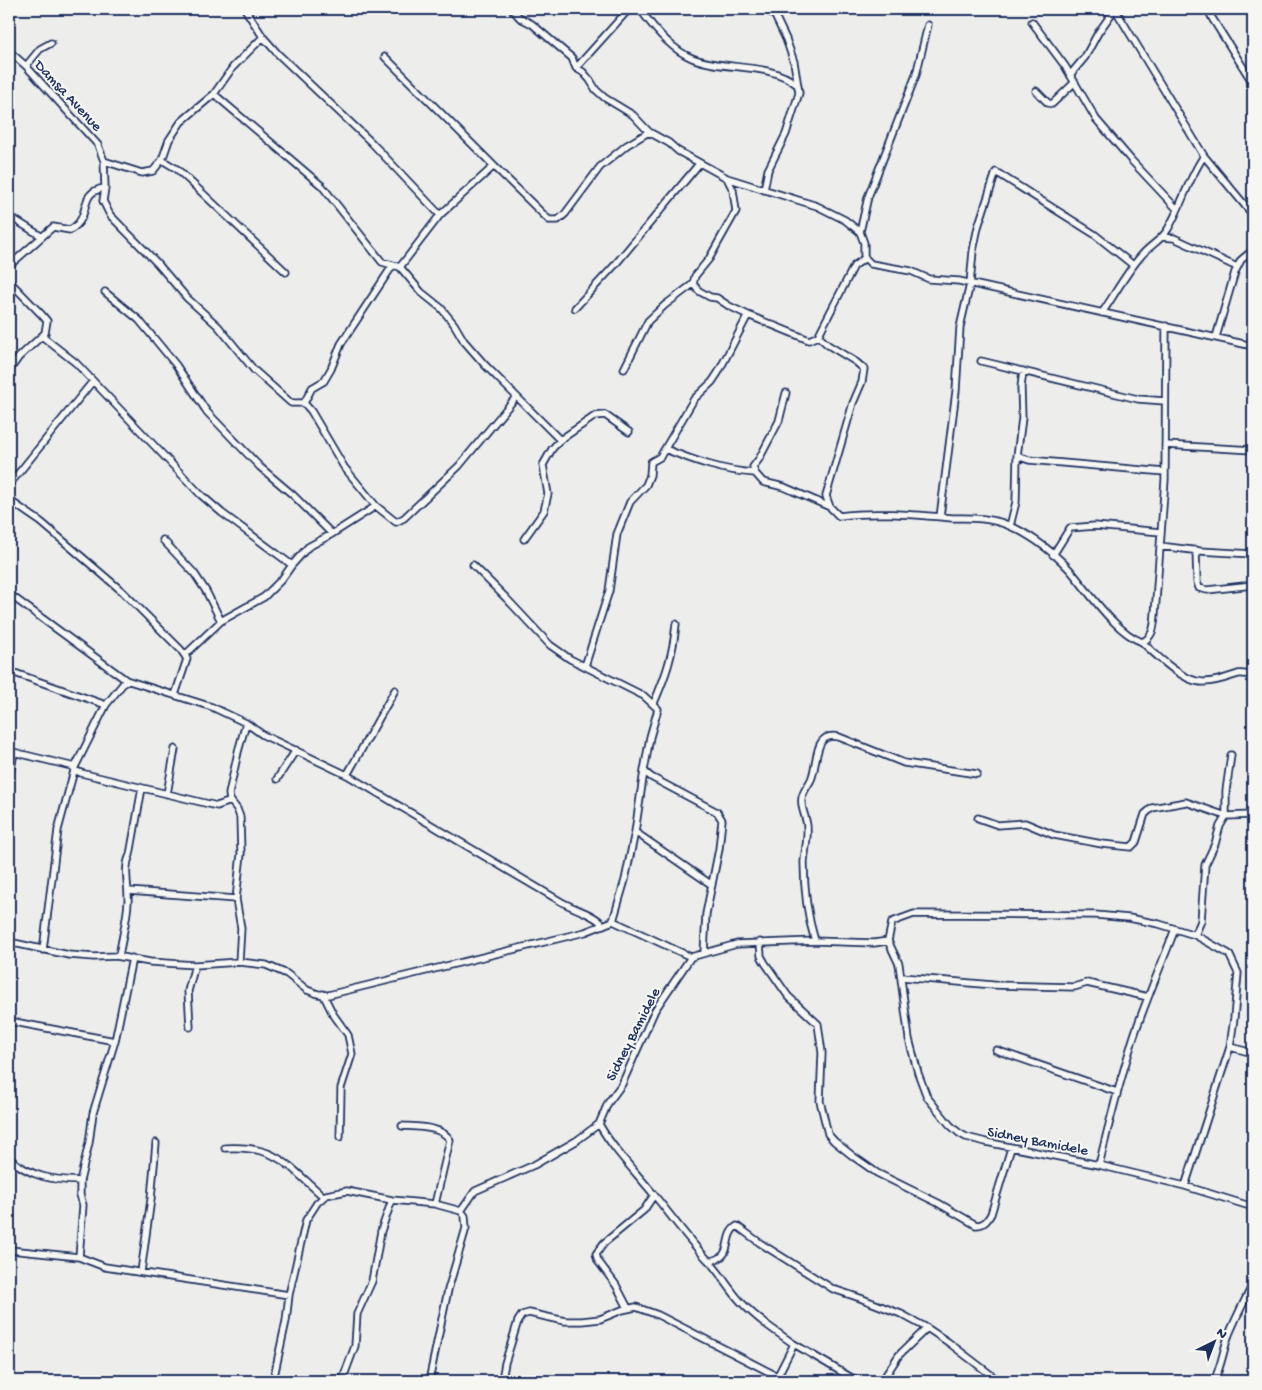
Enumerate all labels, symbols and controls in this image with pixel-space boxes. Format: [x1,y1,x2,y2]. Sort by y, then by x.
street label: Damsa Avenue [29,56,105,136]
street label: Sidney Bamidele [603,985,665,1085]
street label: Sidney Bamidele [986,1123,1090,1161]
north arrow [1190,1318,1240,1368]
text: N [1212,1325,1230,1344]

